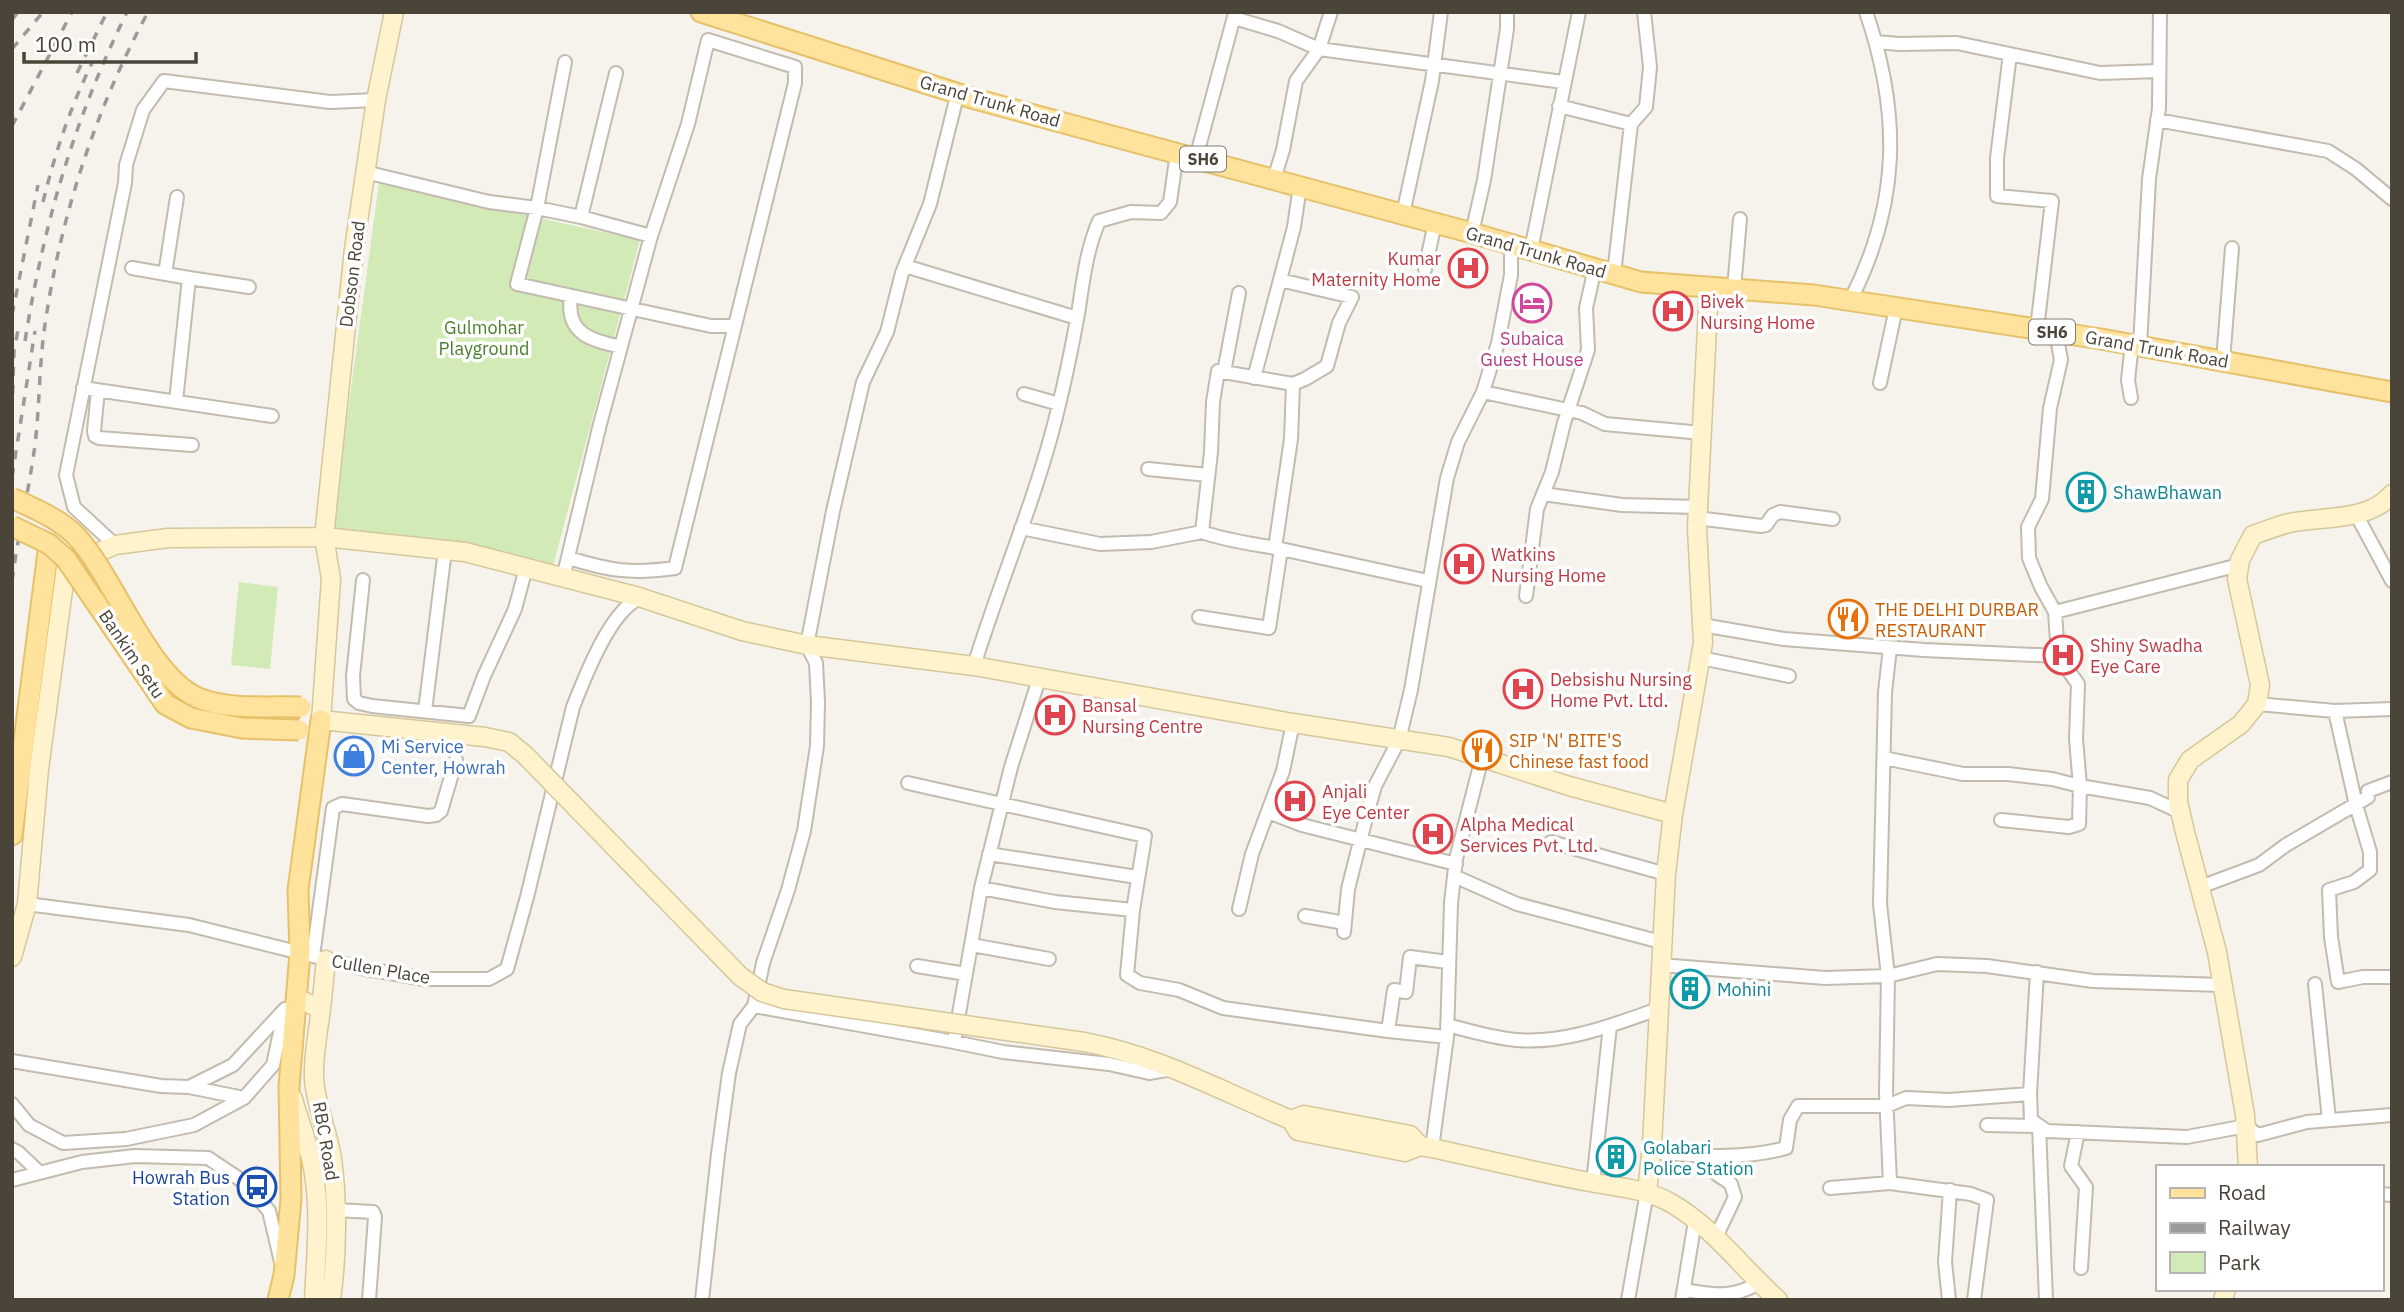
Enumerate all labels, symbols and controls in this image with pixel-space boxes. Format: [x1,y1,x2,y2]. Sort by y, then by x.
scale bar [24,21,196,65]
text: 100 m [35,30,96,58]
street label: Grand Trunk Road [917,70,1063,132]
road number: SH6 [1180,146,1226,172]
street label: Dobson Road [334,219,370,329]
street label: Grand Trunk Road [1463,221,1609,283]
place label: Kumar Maternity Home [1311,247,1441,291]
hospital icon: Kumar Maternity Home [1447,247,1489,289]
hotel icon: Subaica Guest House [1511,282,1553,324]
hospital icon: Bivek Nursing Home [1652,290,1694,332]
place label: Bivek Nursing Home [1700,290,1815,334]
park label: Gulmohar Playground [439,316,529,360]
road number: SH6 [2029,320,2075,344]
street label: Grand Trunk Road [2083,325,2231,373]
place label: Subaica Guest House [1480,327,1584,371]
building icon: ShawBhawan [2065,471,2107,513]
place label: ShawBhawan [2113,481,2222,504]
hospital icon: Watkins Nursing Home [1443,543,1485,585]
place label: Watkins Nursing Home [1491,543,1606,587]
restaurant icon: THE DELHI DURBAR RESTAURANT [1827,598,1869,640]
place label: THE DELHI DURBAR RESTAURANT [1875,598,2039,642]
street label: Bankim Setu [94,605,170,703]
hospital icon: Shiny Swadha Eye Care [2042,634,2084,676]
place label: Shiny Swadha Eye Care [2090,634,2203,678]
hospital icon: Debsishu Nursing Home Pvt. Ltd. [1502,668,1544,710]
place label: Debsishu Nursing Home Pvt. Ltd. [1550,668,1692,712]
hospital icon: Bansal Nursing Centre [1034,694,1076,736]
place label: Bansal Nursing Centre [1082,694,1203,738]
restaurant icon: SIP 'N' BITE'S Chinese fast food [1461,729,1503,771]
place label: SIP 'N' BITE'S Chinese fast food [1509,729,1649,773]
shop icon: Mi Service Center, Howrah [333,735,375,777]
place label: Mi Service Center, Howrah [381,735,506,779]
hospital icon: Anjali Eye Center [1274,780,1316,822]
place label: Anjali Eye Center [1322,780,1410,824]
hospital icon: Alpha Medical Services Pvt. Ltd. [1412,813,1454,855]
place label: Alpha Medical Services Pvt. Ltd. [1460,813,1598,857]
street label: Cullen Place [330,949,432,989]
building icon: Mohini [1669,968,1711,1010]
place label: Mohini [1717,978,1771,1001]
street label: RBC Road [308,1100,344,1182]
building icon: Golabari Police Station [1595,1136,1637,1178]
place label: Golabari Police Station [1643,1136,1754,1180]
legend [2156,1165,2383,1291]
place label: Howrah Bus Station [132,1166,230,1210]
bus stop icon: Howrah Bus Station [236,1166,278,1208]
text: Road [2218,1178,2266,1206]
text: Railway [2218,1213,2291,1241]
text: Park [2218,1248,2261,1276]

